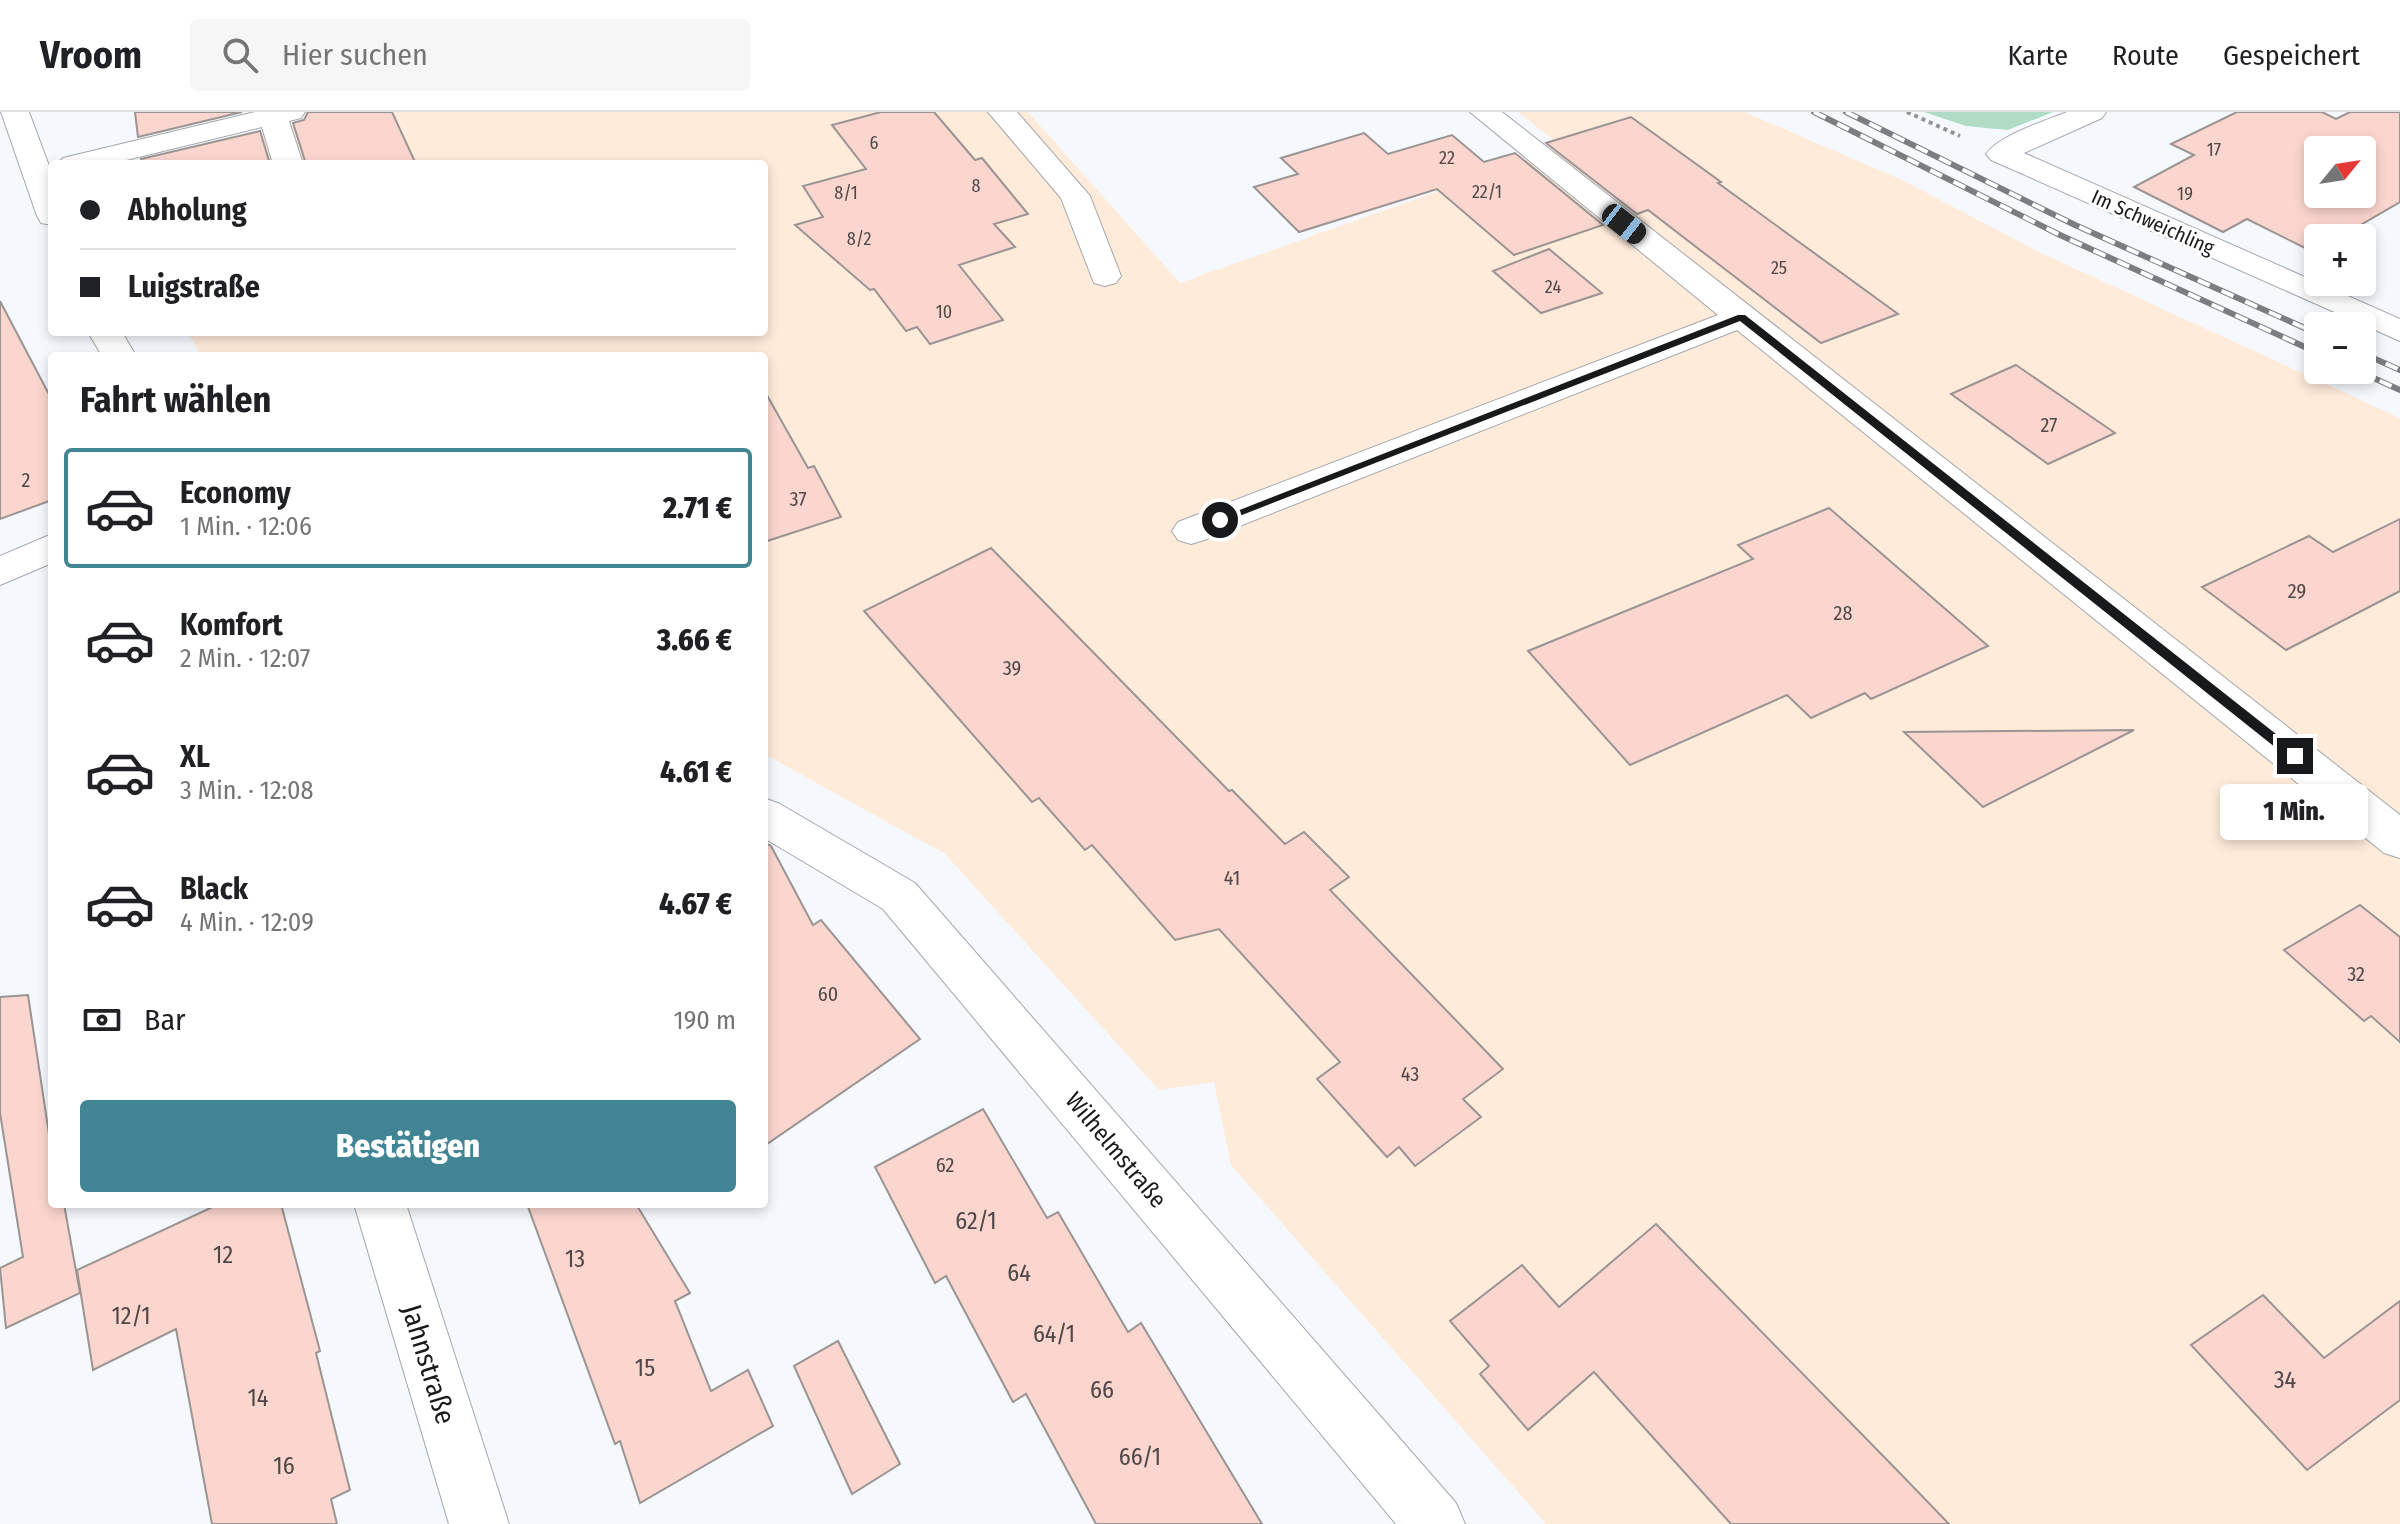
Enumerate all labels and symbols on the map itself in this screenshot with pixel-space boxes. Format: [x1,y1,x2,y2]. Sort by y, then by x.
house number: 6 [870,132,879,154]
north arrow [2304,136,2376,208]
house number: 17 [2207,139,2221,161]
house number: 22 [1439,147,1455,169]
house number: 8 [972,175,981,197]
house number: 22/1 [1472,181,1502,203]
house number: 8/1 [834,182,858,204]
house number: 19 [2177,183,2193,205]
street label: Im Schweichling [2088,184,2219,260]
car [1598,200,1650,248]
house number: 8/2 [847,228,871,250]
house number: 25 [1771,257,1787,279]
house number: 24 [1545,276,1561,298]
house number: 10 [936,301,952,323]
house number: 27 [2041,413,2057,437]
house number: 2 [22,468,31,492]
house number: 37 [789,487,807,511]
route start [1202,502,1238,538]
house number: 29 [2288,579,2306,603]
house number: 28 [1834,601,1852,625]
house number: 39 [1003,656,1021,680]
route end [2277,738,2313,774]
callout: 1 Min. [2221,784,2369,840]
house number: 41 [1224,866,1240,890]
house number: 32 [2347,962,2365,986]
house number: 60 [818,982,838,1006]
house number: 43 [1401,1062,1419,1086]
street label: Wilhelmstraße [1060,1087,1172,1213]
house number: 62 [936,1153,954,1177]
house number: 62/1 [955,1207,997,1235]
house number: 12 [213,1241,233,1269]
house number: 13 [565,1245,585,1273]
house number: 64 [1007,1259,1031,1287]
street label: Jahnstraße [395,1300,462,1428]
house number: 12/1 [111,1302,151,1330]
house number: 64/1 [1033,1320,1075,1348]
house number: 15 [635,1354,655,1382]
house number: 34 [2274,1366,2296,1394]
house number: 66 [1090,1376,1114,1404]
house number: 14 [248,1384,268,1412]
house number: 66/1 [1119,1443,1161,1471]
house number: 16 [273,1452,295,1480]

